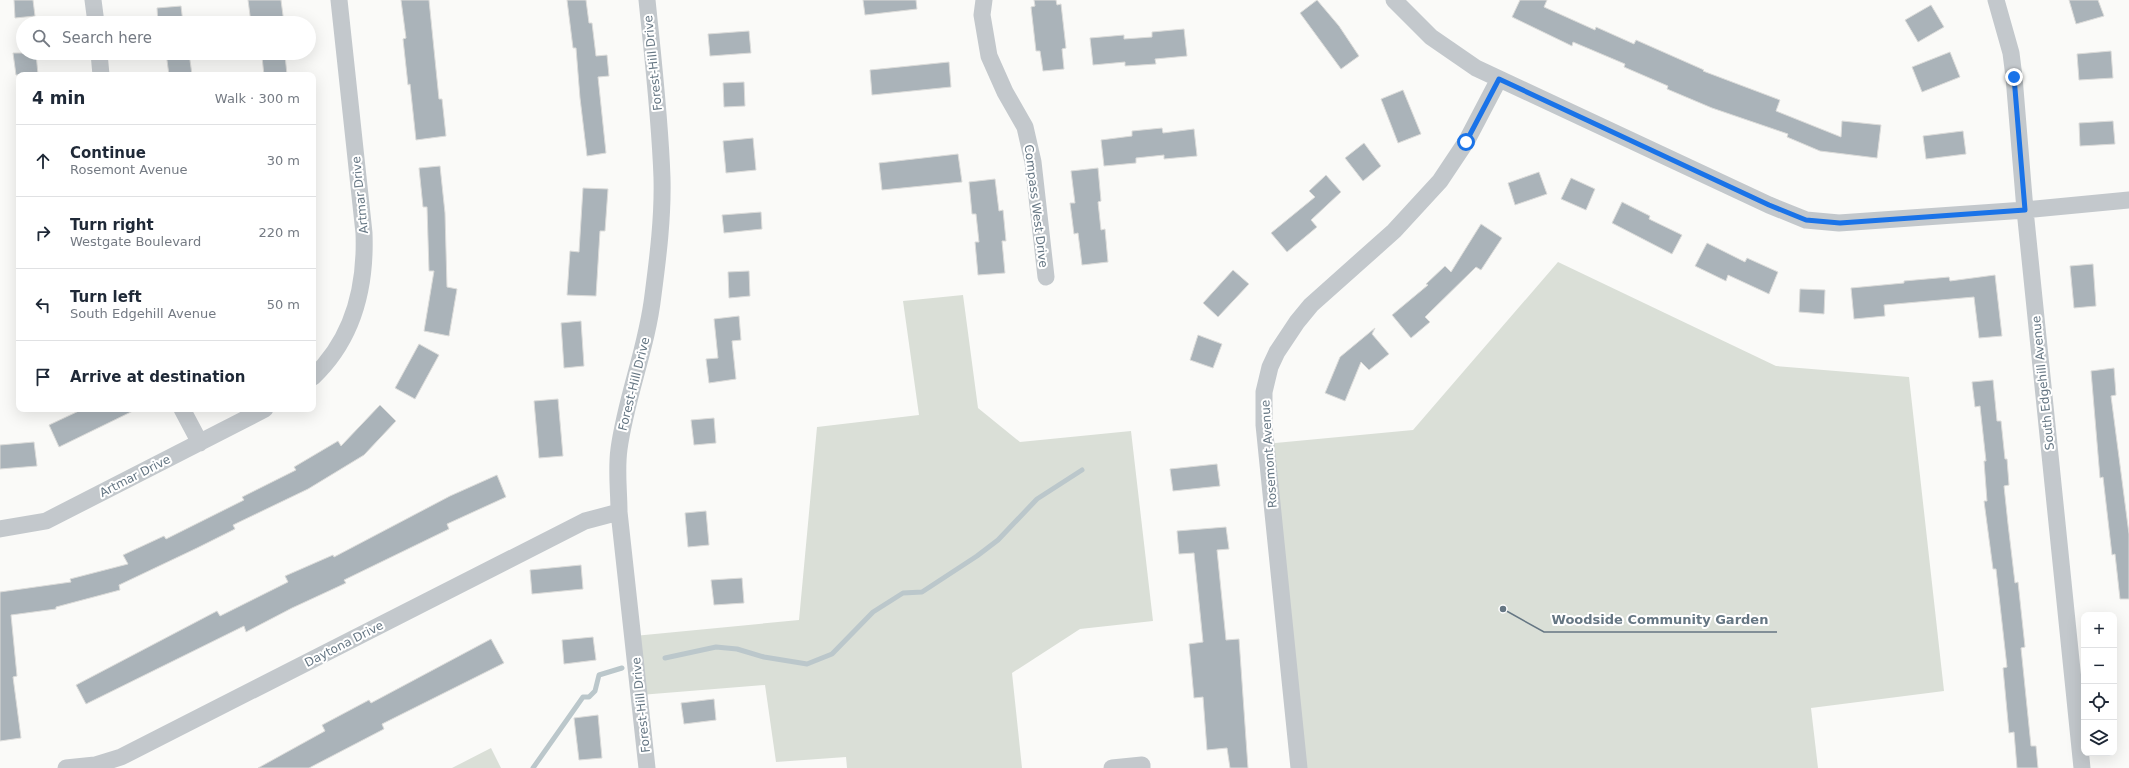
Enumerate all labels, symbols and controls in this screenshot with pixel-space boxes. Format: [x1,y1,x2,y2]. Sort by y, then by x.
street label: Forest-Hill Drive [641,15,665,111]
search box [16,16,316,60]
icon: search [30,27,52,49]
text: Search here [62,29,152,47]
route end [2005,68,2023,86]
text: 4 min [32,88,85,108]
text: Walk · 300 m [215,91,300,106]
route start [1457,133,1475,151]
text: Continue [70,144,146,162]
street label: Compass West Drive [1021,144,1051,268]
icon: ahead [32,150,54,172]
text: 30 m [267,153,300,168]
street label: Artmar Drive [349,156,371,234]
text: Rosemont Avenue [70,162,188,177]
text: Turn right [70,216,154,234]
icon: right [32,222,54,244]
text: 220 m [258,225,300,240]
text: Westgate Boulevard [70,234,201,249]
text: Turn left [70,288,142,306]
icon: left [32,294,54,316]
text: 50 m [267,297,300,312]
text: South Edgehill Avenue [70,306,216,321]
street label: South Edgehill Avenue [2029,315,2057,451]
street label: Forest-Hill Drive [616,336,652,432]
icon: arrive [32,366,54,388]
text: Arrive at destination [70,368,245,386]
street label: Rosemont Avenue [1258,399,1280,509]
street label: Artmar Drive [97,452,173,500]
callout: Woodside Community Garden [1544,607,1777,632]
text: Woodside Community Garden [1552,612,1768,627]
map controls [2081,612,2117,756]
button: + [2081,612,2117,648]
street label: Daytona Drive [302,618,386,670]
button: − [2081,648,2117,684]
street label: Forest-Hill Drive [629,657,653,753]
button: locate [2081,684,2117,720]
button: layers [2081,720,2117,756]

